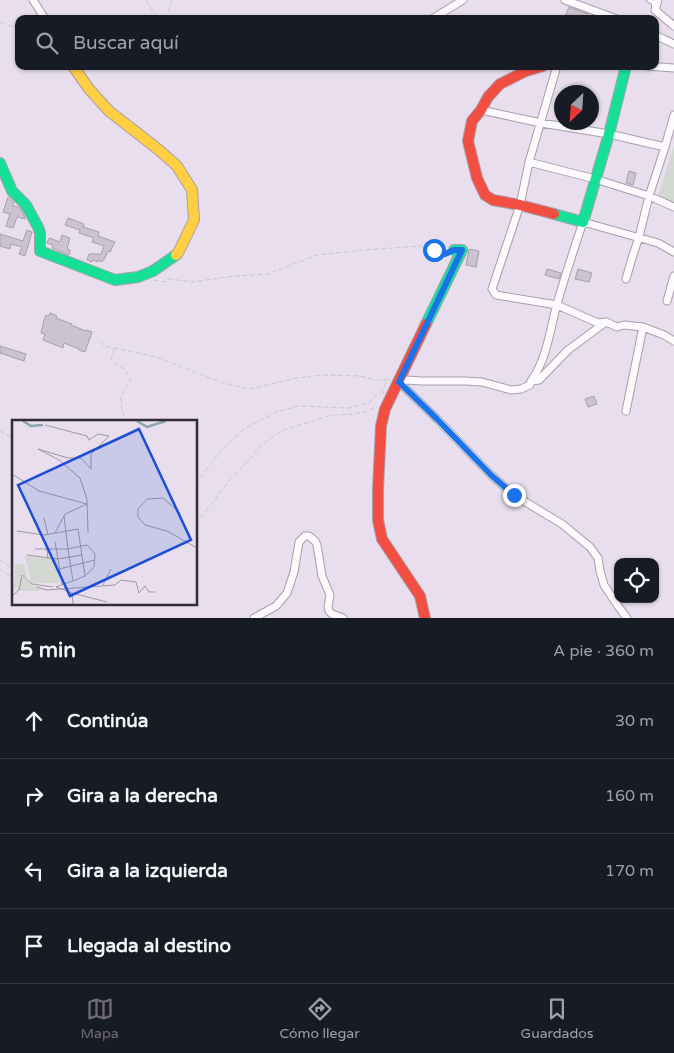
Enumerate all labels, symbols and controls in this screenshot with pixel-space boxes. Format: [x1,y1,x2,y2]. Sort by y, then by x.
search box [15,15,659,70]
icon: search [33,29,61,57]
text: Buscar aquí [73,32,179,54]
north arrow [554,85,599,130]
route start [423,239,446,262]
inset map [12,420,198,606]
route end [503,484,526,507]
map controls [614,558,659,603]
button: locate [614,558,659,603]
text: 5 min [20,638,76,663]
text: A pie · 360 m [553,641,654,661]
icon: ahead [20,707,48,735]
text: Continúa [67,710,149,732]
text: 30 m [615,711,654,731]
icon: right [20,782,48,810]
text: Gira a la derecha [67,785,218,807]
text: 160 m [605,786,654,806]
icon: left [20,857,48,885]
text: Gira a la izquierda [67,860,228,882]
text: 170 m [605,861,654,881]
icon: arrive [20,932,48,960]
text: Llegada al destino [67,935,231,957]
tab: Mapa [80,995,119,1042]
tab: Cómo llegar [280,995,360,1042]
tab: Guardados [521,995,593,1042]

